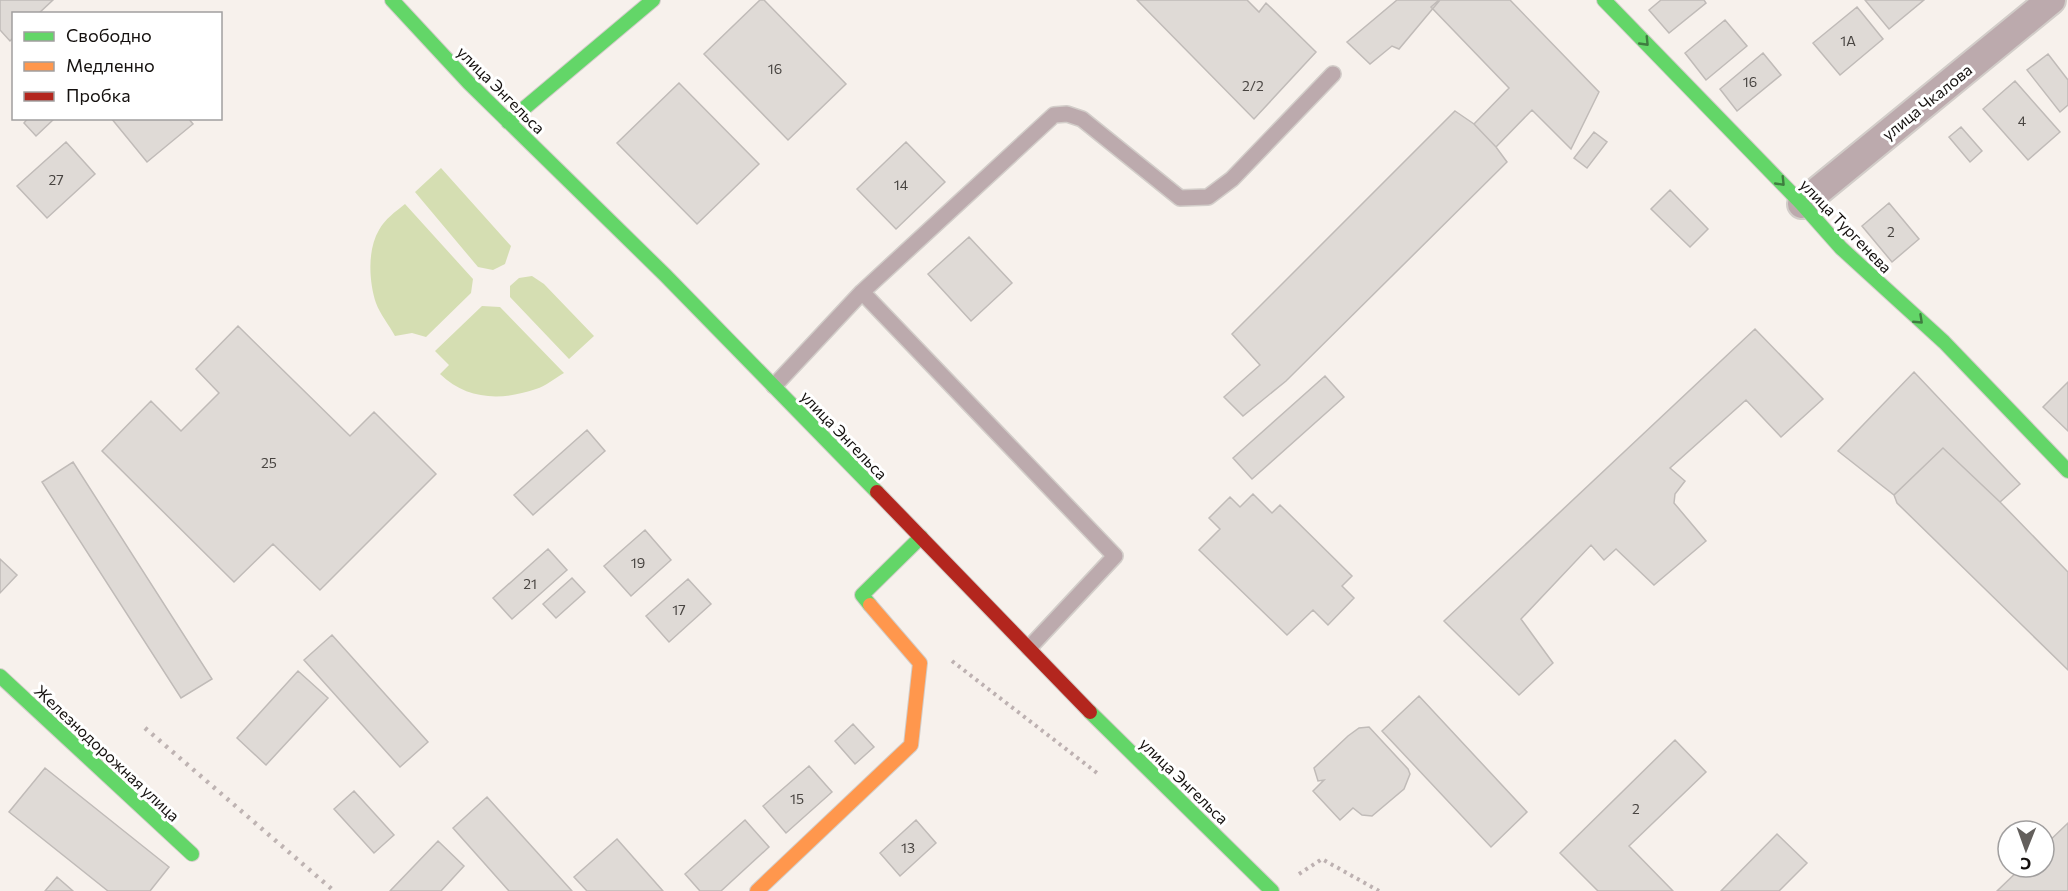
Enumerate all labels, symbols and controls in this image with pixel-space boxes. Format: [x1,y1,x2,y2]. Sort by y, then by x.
legend [12,12,222,120]
text: Свободно [66,24,152,46]
house number: 1А [1840,32,1856,49]
one-way arrow [1638,35,1649,46]
street label: улица Энгельса [454,42,549,137]
text: Медленно [66,54,155,76]
house number: 16 [768,60,782,77]
street label: улица Чкалова [1878,60,1975,144]
house number: 16 [1743,73,1757,90]
house number: 2/2 [1242,77,1264,94]
text: Пробка [66,84,131,106]
house number: 4 [2018,112,2027,129]
house number: 27 [48,171,64,188]
one-way arrow [1773,175,1784,186]
street label: улица Тургенева [1797,175,1896,277]
house number: 14 [894,176,909,193]
house number: 2 [1887,223,1895,240]
one-way arrow [1911,312,1922,323]
street label: улица Энгельса [797,386,891,483]
house number: 25 [261,454,277,471]
house number: 19 [631,554,645,571]
house number: 21 [523,575,537,592]
house number: 17 [672,601,686,618]
street label: Железнодорожная улица [31,680,184,825]
street label: улица Энгельса [1136,734,1233,828]
house number: 15 [790,790,804,807]
house number: 2 [1632,800,1640,817]
north arrow [1996,819,2056,879]
house number: 13 [901,839,915,856]
text: С [2020,855,2031,874]

